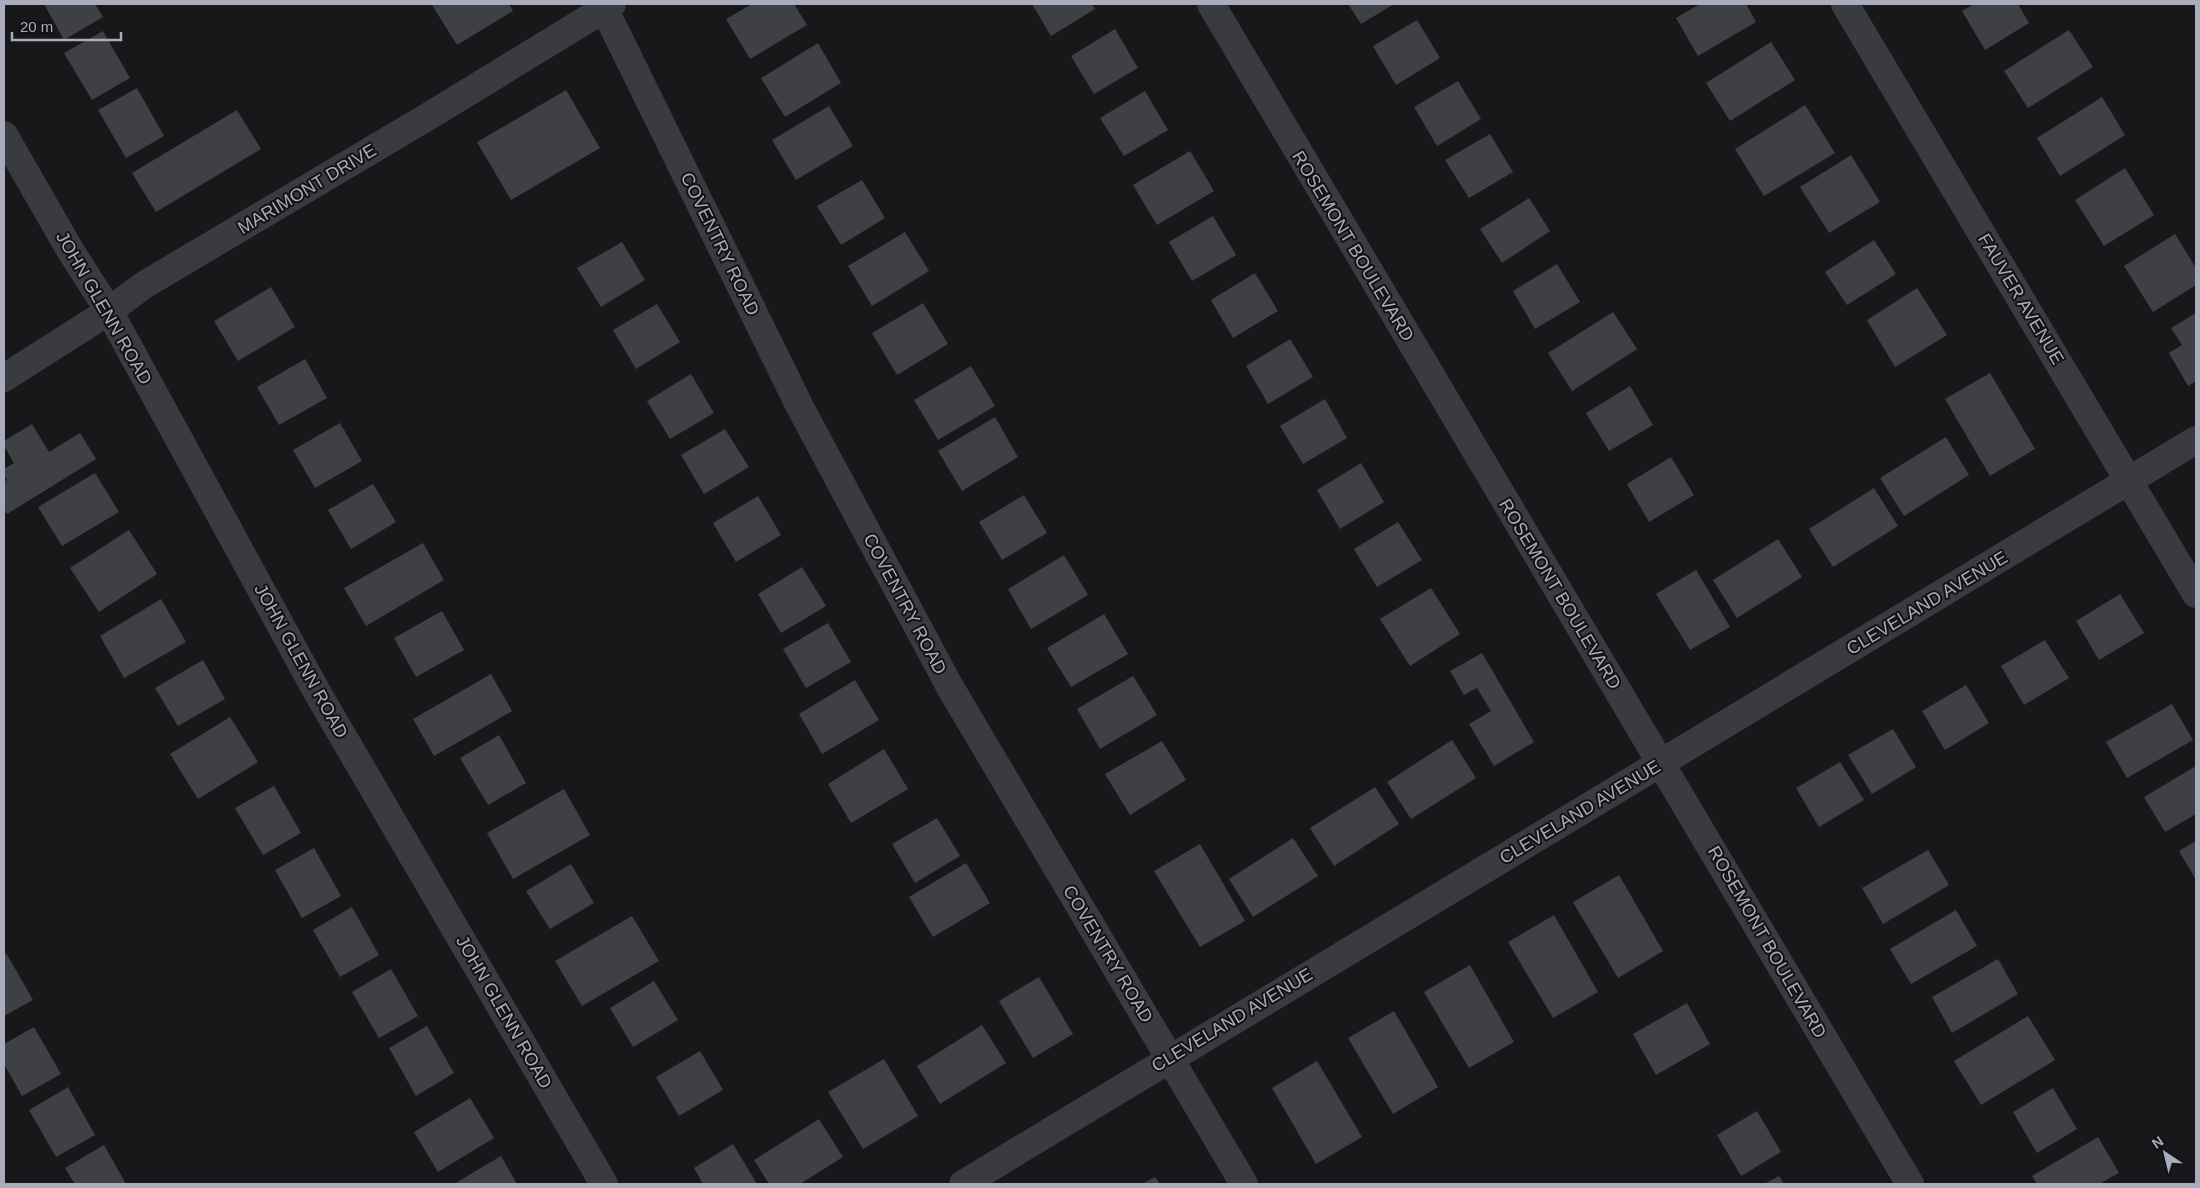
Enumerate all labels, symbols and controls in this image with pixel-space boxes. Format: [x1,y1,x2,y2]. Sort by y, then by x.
scale bar [12,10,121,42]
text: 20 m [20,18,53,35]
street label: MARIMONT DRIVE [234,140,380,238]
street label: ROSEMONT BOULEVARD [1288,147,1418,345]
street label: COVENTRY ROAD [677,169,763,319]
street label: JOHN GLENN ROAD [52,228,156,388]
street label: FAUVER AVENUE [1974,230,2068,368]
street label: ROSEMONT BOULEVARD [1495,495,1625,693]
street label: COVENTRY ROAD [859,530,951,678]
street label: CLEVELAND AVENUE [1843,547,2011,659]
street label: JOHN GLENN ROAD [250,580,352,742]
street label: CLEVELAND AVENUE [1496,756,1664,868]
street label: ROSEMONT BOULEVARD [1704,842,1830,1042]
street label: COVENTRY ROAD [1059,882,1157,1026]
street label: JOHN GLENN ROAD [452,932,556,1092]
street label: CLEVELAND AVENUE [1148,964,1316,1076]
north arrow [2140,1128,2190,1178]
text: N [2149,1133,2166,1152]

